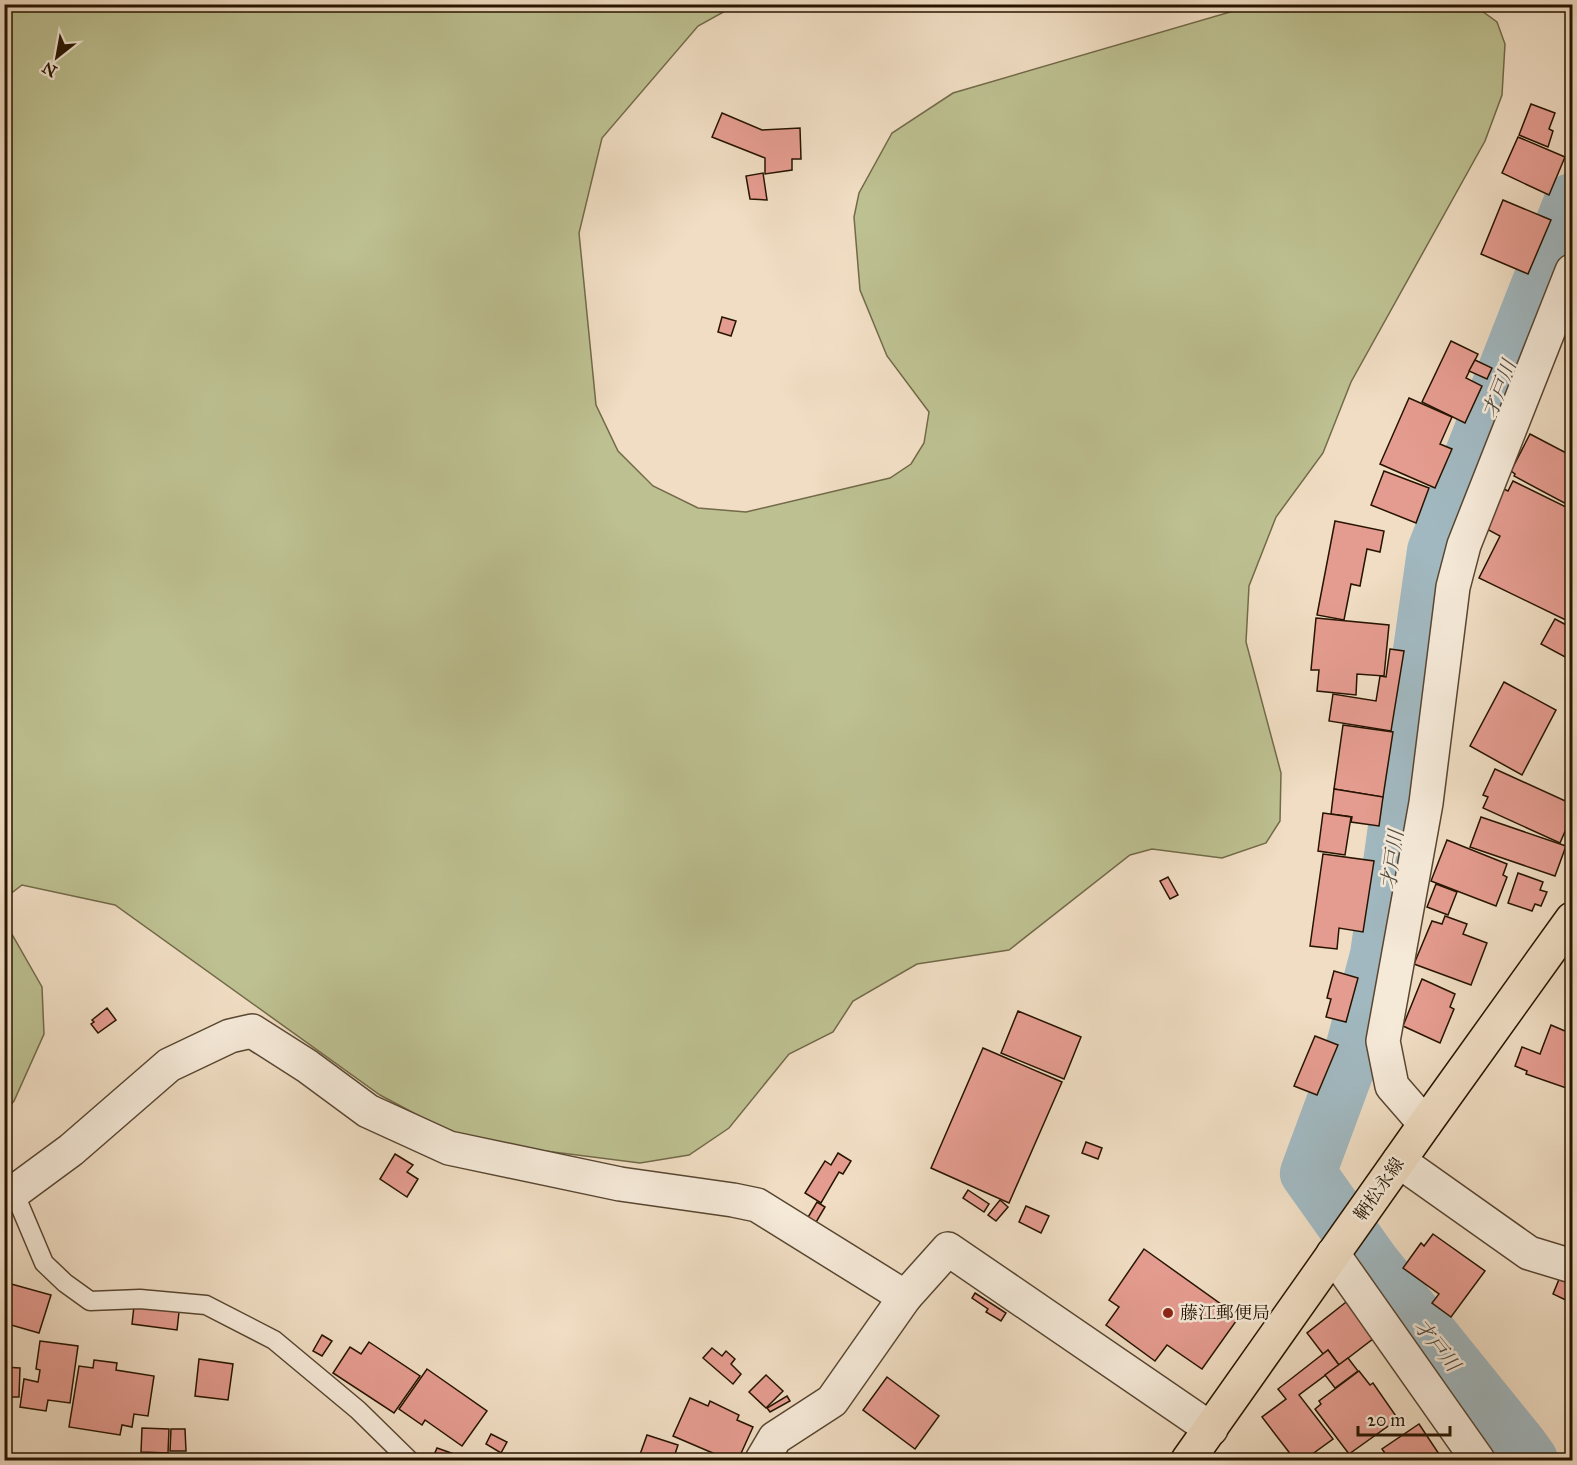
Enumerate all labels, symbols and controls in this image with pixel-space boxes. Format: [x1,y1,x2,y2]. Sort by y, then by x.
north arrow [27,27,87,87]
text: N [38,58,60,81]
water label: 才戸川 [1477,355,1522,421]
water label: 才戸川 [1376,827,1408,891]
street label: 鞆松永線 [1349,1153,1409,1225]
place label: 藤江郵便局 [1180,1302,1270,1324]
marker: 藤江郵便局 [1161,1306,1175,1320]
water label: 才戸川 [1409,1314,1466,1377]
scale bar [1358,1399,1450,1437]
text: 20 m [1367,1409,1405,1431]

